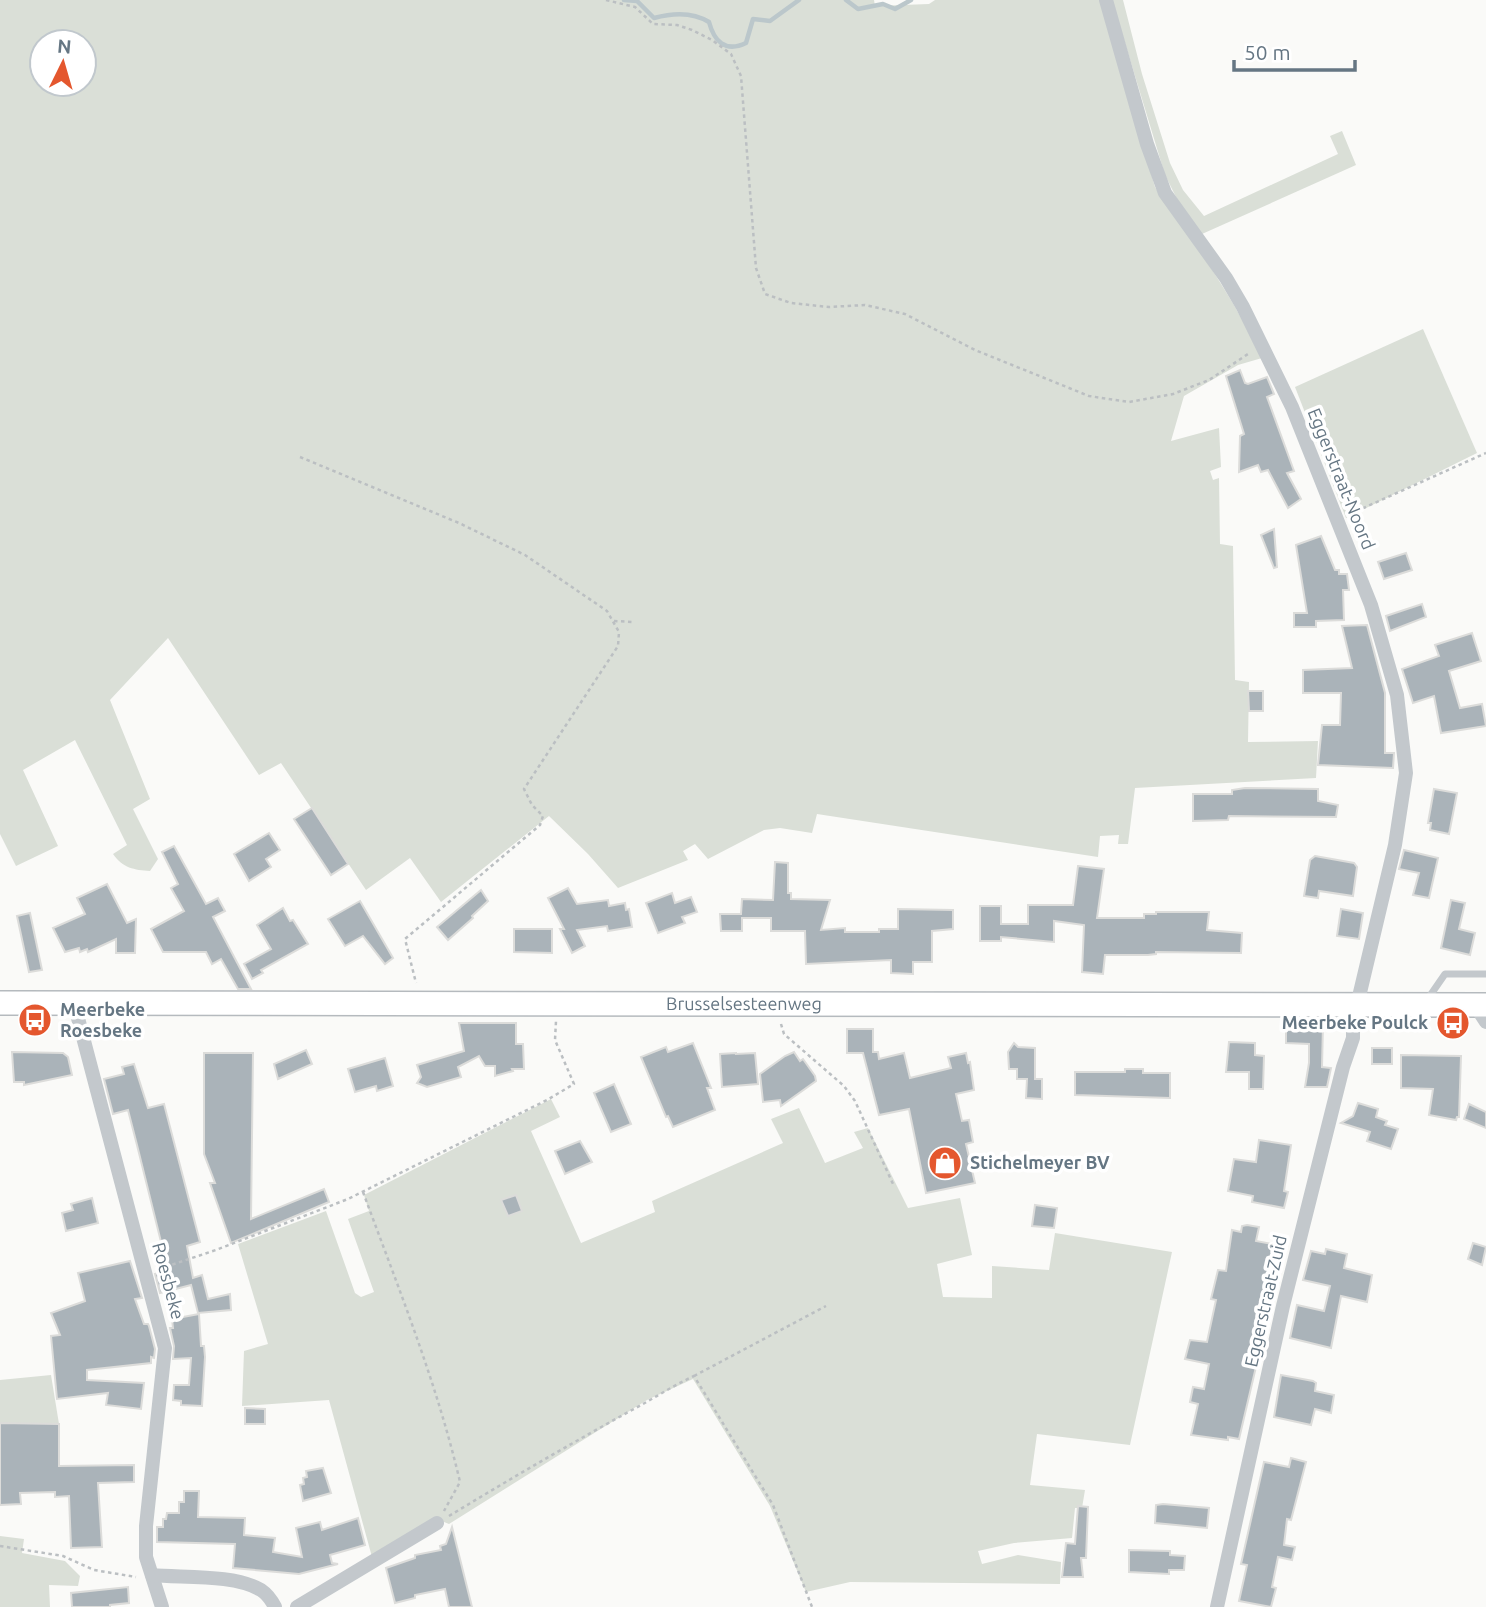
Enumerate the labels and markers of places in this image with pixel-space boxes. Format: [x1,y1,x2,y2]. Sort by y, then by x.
place label: Meerbeke Roesbeke [60,999,145,1040]
bus stop icon: Meerbeke Roesbeke [16,1001,54,1039]
bus stop icon: Meerbeke Poulck [1434,1004,1472,1042]
place label: Meerbeke Poulck [1282,1012,1428,1032]
shop icon: Stichelmeyer BV [926,1144,964,1182]
place label: Stichelmeyer BV [970,1152,1110,1172]

